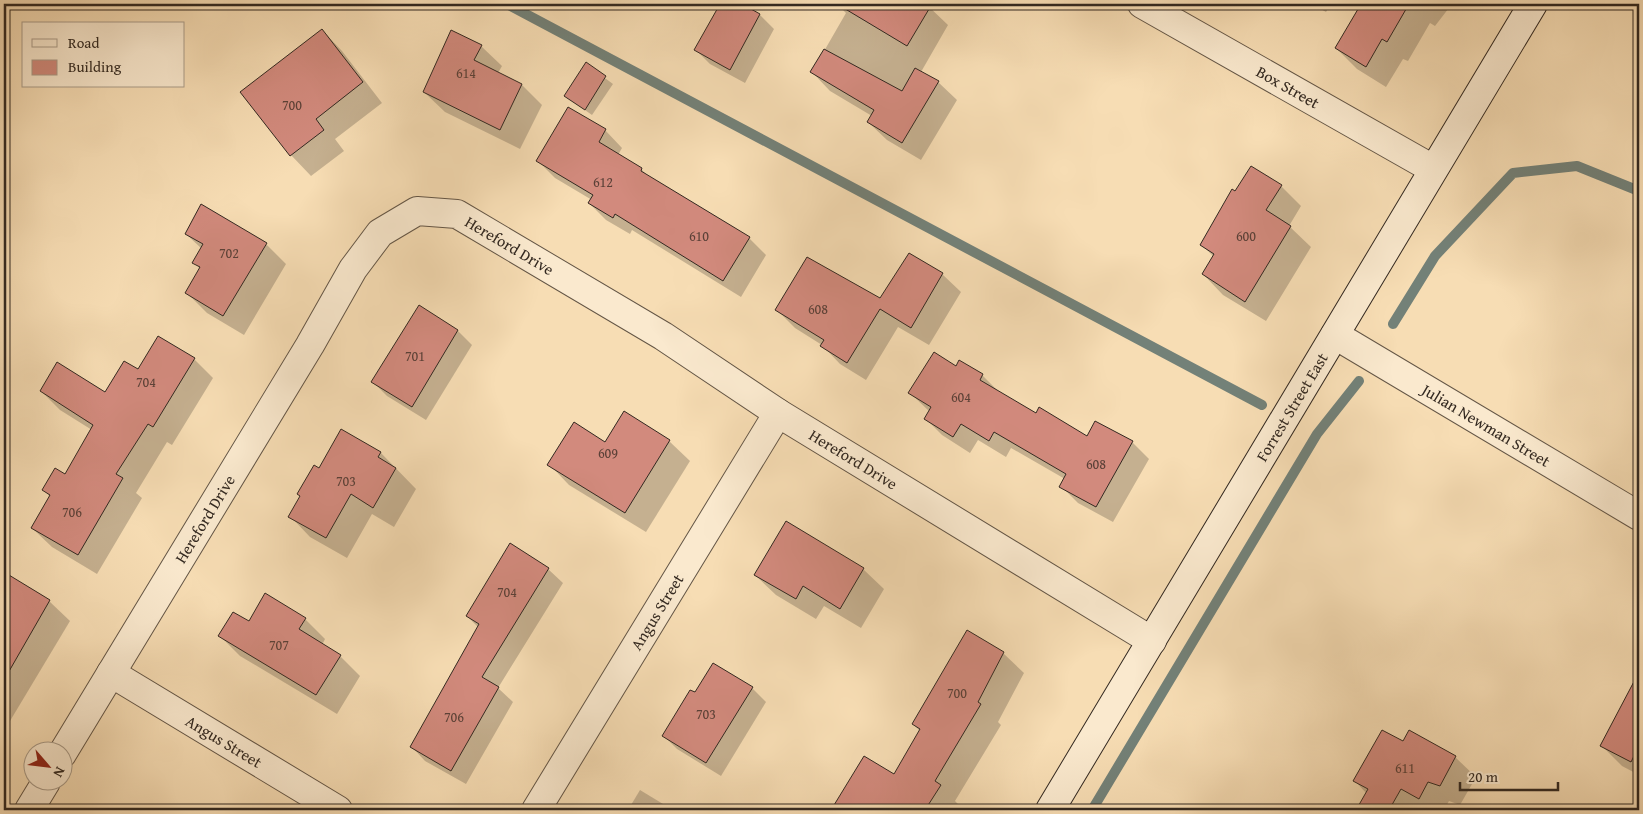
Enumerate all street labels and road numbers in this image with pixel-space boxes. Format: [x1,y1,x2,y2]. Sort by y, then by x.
street label: Box Street [1252,59,1324,115]
street label: Hereford Drive [461,209,559,281]
street label: Forrest Street East [1250,348,1334,466]
street label: Julian Newman Street [1416,376,1555,473]
street label: Hereford Drive [805,423,902,495]
street label: Hereford Drive [168,470,241,568]
street label: Angus Street [624,569,689,655]
street label: Angus Street [181,709,267,774]

